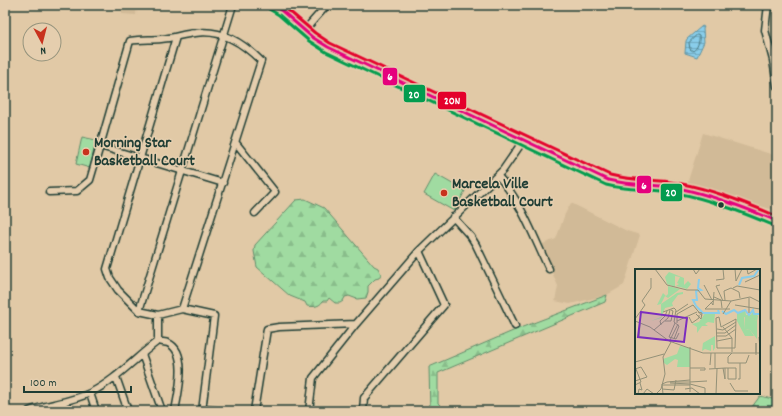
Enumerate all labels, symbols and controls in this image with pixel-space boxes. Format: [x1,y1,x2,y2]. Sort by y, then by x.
north arrow [22,22,62,62]
text: N [39,42,47,58]
line badge: 6 [382,67,398,86]
text: 6 [387,70,393,86]
line badge: 20 [403,84,426,103]
text: 20 [409,88,419,104]
line badge: 20N [437,91,467,110]
text: 20N [444,94,461,110]
place label: Morning Star Basketball Court [94,132,195,173]
marker: Morning Star Basketball Court [81,147,91,157]
place label: Marcela Ville Basketball Court [452,173,553,214]
line badge: 6 [636,175,652,194]
text: 6 [641,179,647,195]
line badge: 20 [660,183,683,202]
text: 20 [666,186,676,202]
marker: Marcela Ville Basketball Court [439,188,449,198]
unlabelled marker [716,200,726,210]
inset map [635,269,760,394]
scale bar [24,368,131,394]
text: 100 m [30,375,57,392]

